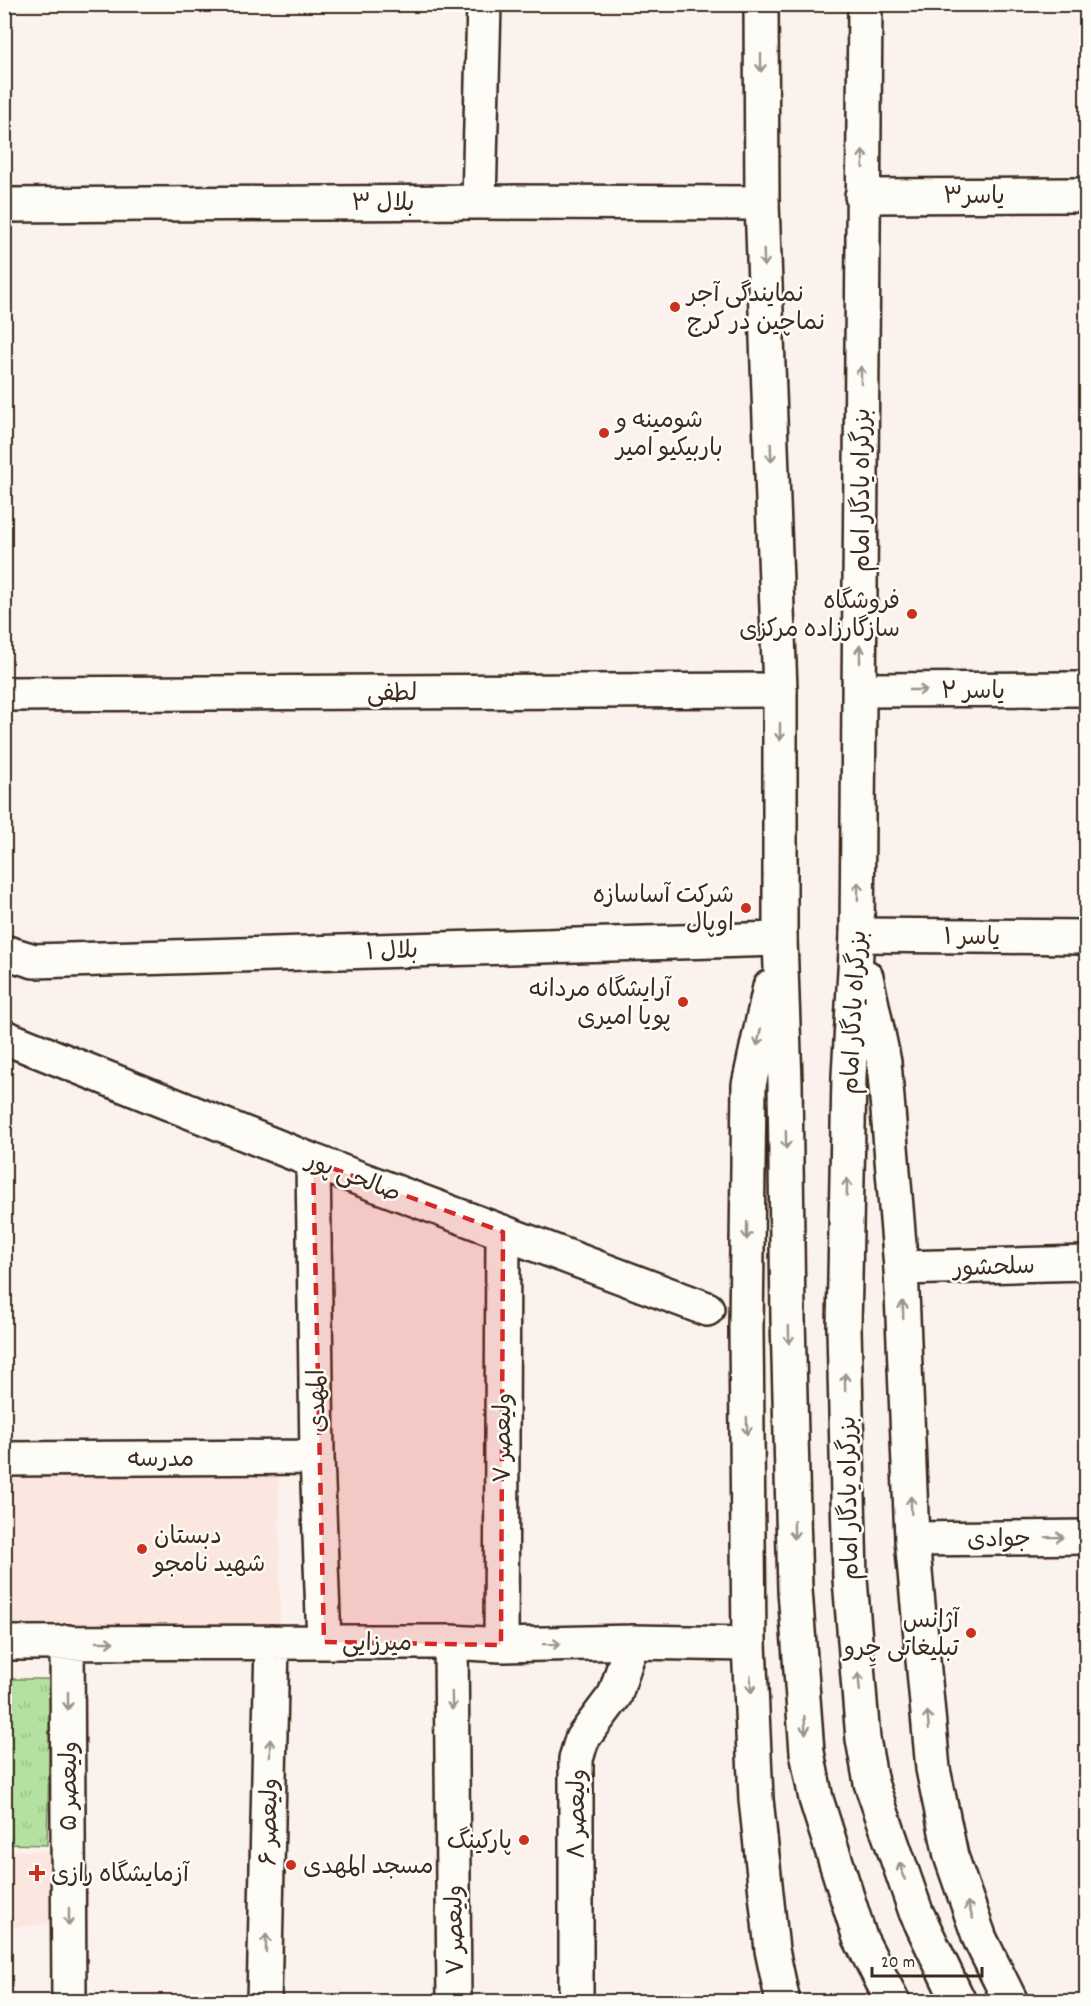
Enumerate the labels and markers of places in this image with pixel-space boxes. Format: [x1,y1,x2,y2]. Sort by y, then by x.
place label: نمایندگی آجر نماچین در کرج [685,279,825,341]
marker: نمایندگی آجر نماچین در کرج [668,300,682,314]
place label: شومینه و باربیکیو امیر [614,405,723,467]
marker: شومینه و باربیکیو امیر [597,426,611,440]
place label: فروشگاه سازگارزاده مرکزی [739,586,900,648]
marker: فروشگاه سازگارزاده مرکزی [905,607,919,621]
place label: شرکت آساسازه اوپال [593,880,734,942]
marker: شرکت آساسازه اوپال [739,901,753,915]
place label: آرایشگاه مردانه پویا امیری [528,974,672,1036]
marker: آرایشگاه مردانه پویا امیری [676,995,690,1009]
place label: دبستان شهید نامجو [152,1521,265,1583]
marker: دبستان شهید نامجو [135,1542,149,1556]
place label: آژانس تبلیغاتی چِرو [842,1605,960,1667]
marker: آژانس تبلیغاتی چِرو [964,1626,978,1640]
place label: پارکینگ [447,1826,512,1860]
marker: پارکینگ [517,1833,531,1847]
place label: مسجد المهدی [303,1851,434,1885]
marker: مسجد المهدی [284,1858,298,1872]
place label: آزمایشگاه رازی [51,1859,190,1893]
marker: آزمایشگاه رازی [28,1864,46,1882]

